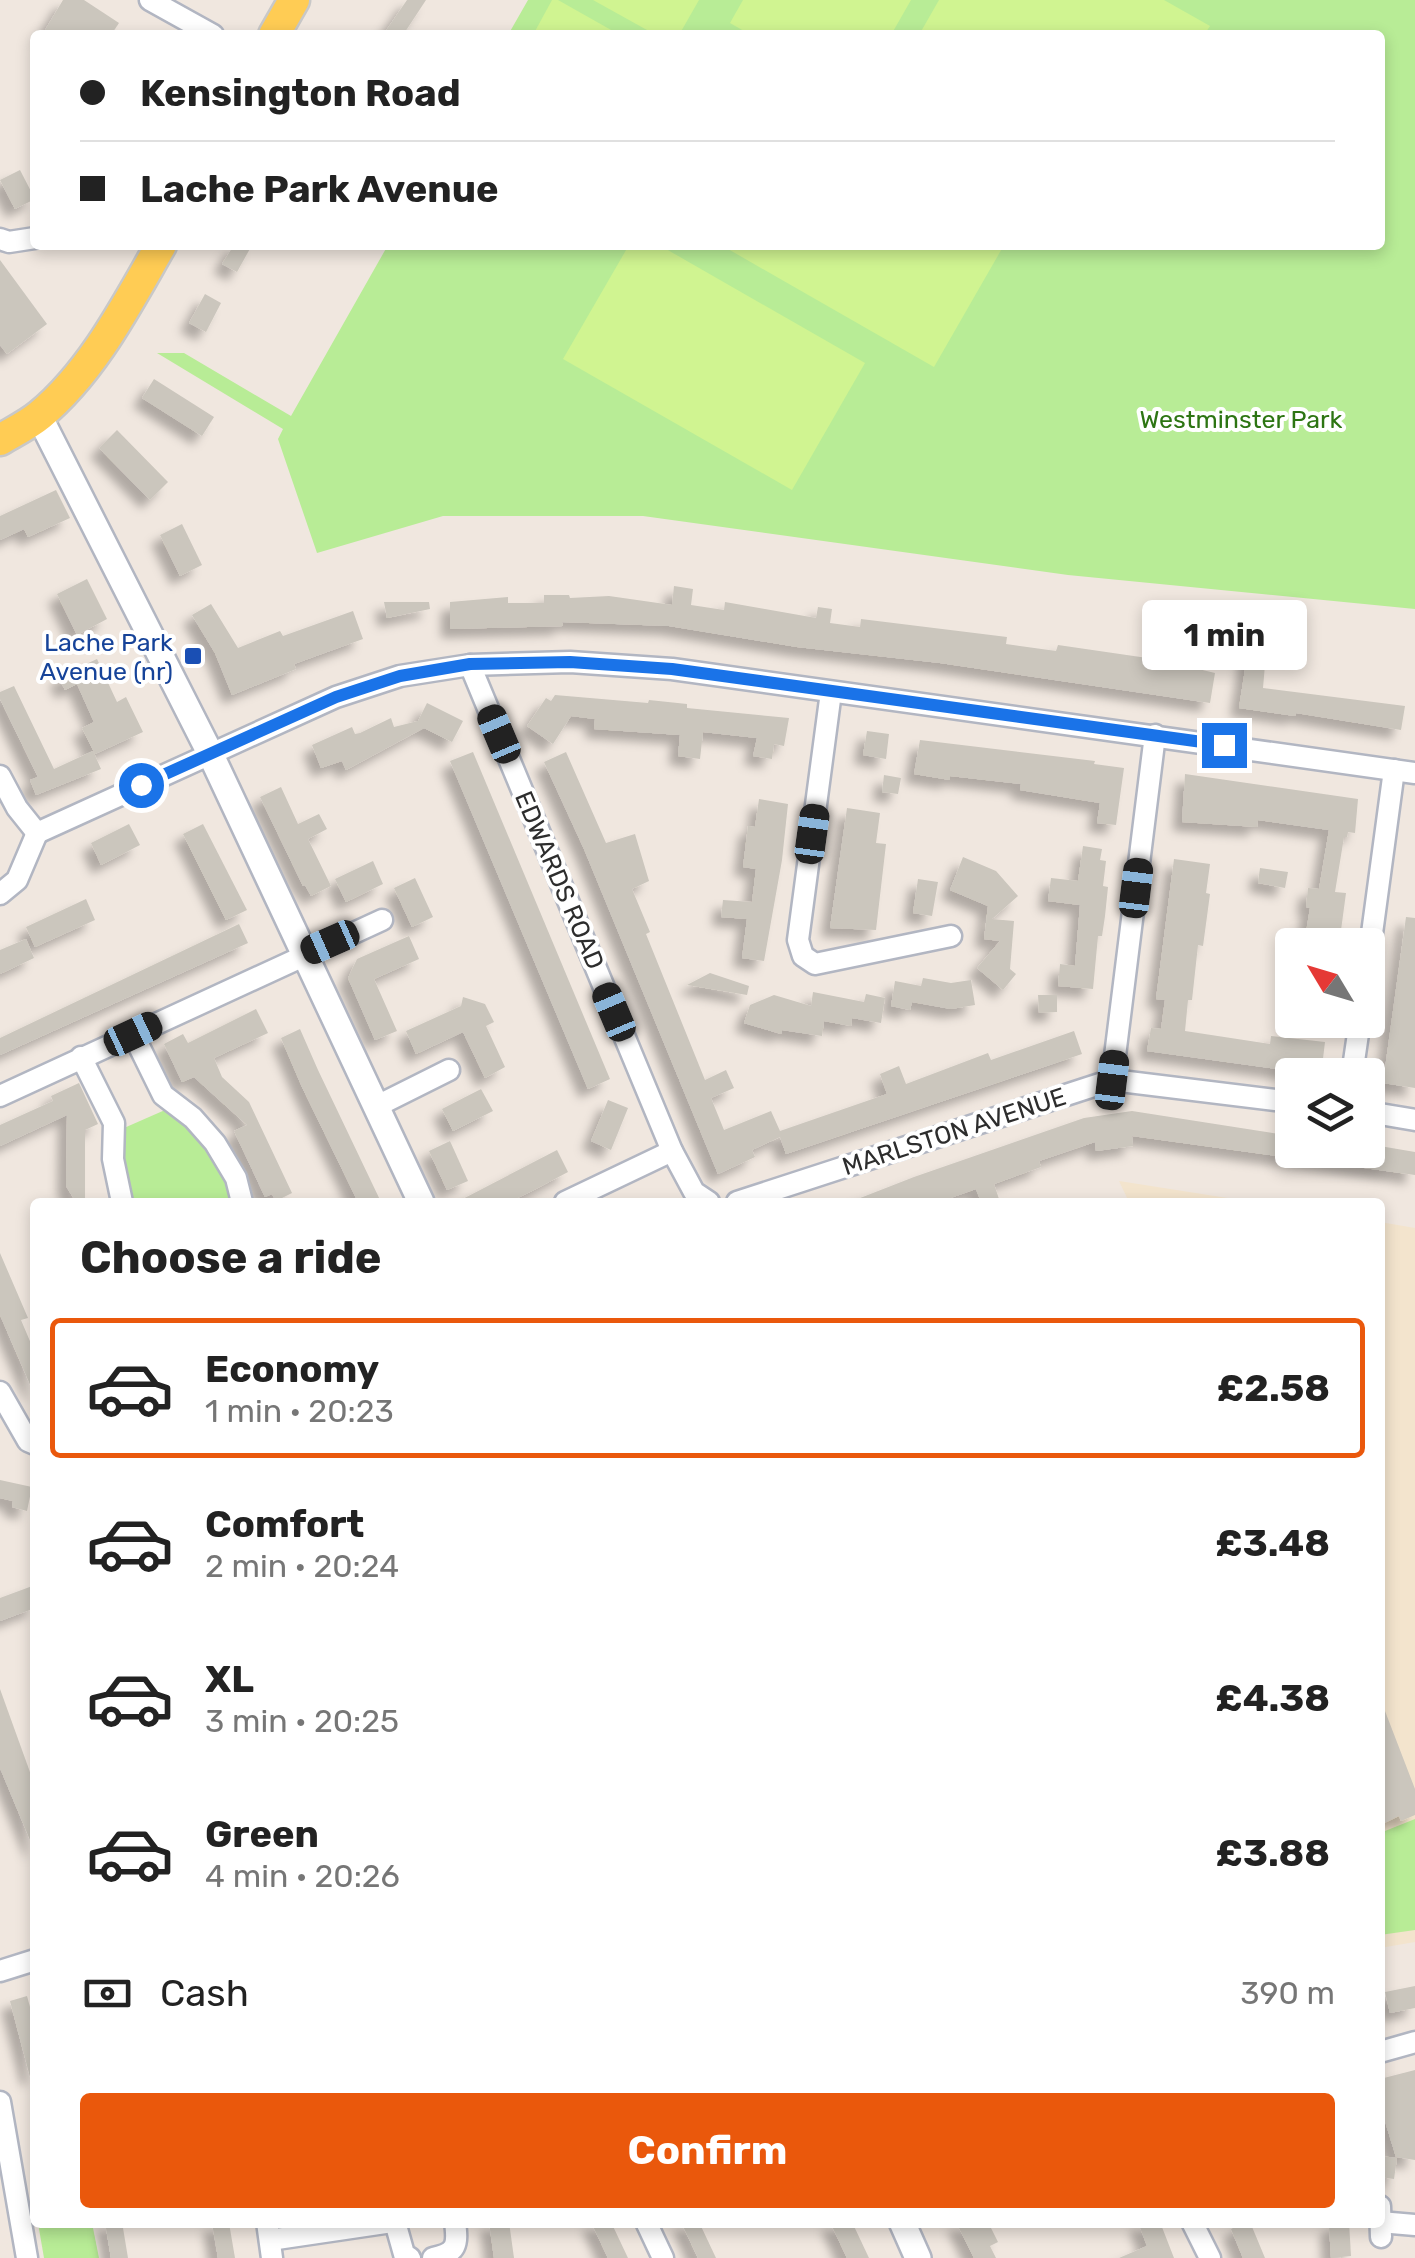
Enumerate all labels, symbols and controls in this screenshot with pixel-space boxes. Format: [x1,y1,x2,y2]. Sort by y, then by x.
text: Kensington Road [140,70,461,116]
text: Lache Park Avenue [140,166,499,212]
park label: Westminster Park [1139,405,1343,434]
callout: 1 min [1142,600,1306,670]
text: 1 min [1184,616,1265,654]
place label: Lache Park Avenue (nr) [40,628,173,686]
marker: Lache Park Avenue (nr) [182,645,204,667]
car [473,701,525,767]
route end [1202,723,1247,768]
route start [119,763,164,808]
street label: EDWARDS ROAD [509,787,610,974]
car [793,802,831,866]
car [1117,856,1155,920]
car [296,916,364,968]
north arrow [1275,928,1385,1038]
map controls [1275,928,1385,1168]
car [588,979,640,1045]
car [99,1008,167,1060]
car [1093,1048,1131,1112]
button: layers [1275,1058,1385,1168]
street label: MARLSTON AVENUE [839,1082,1070,1181]
text: Choose a ride [80,1231,382,1284]
icon: car [85,1343,175,1433]
text: Economy [205,1346,379,1392]
text: £2.58 [1217,1365,1330,1411]
text: 1 min · 20:23 [205,1392,394,1430]
icon: car [85,1498,175,1588]
text: Comfort [205,1501,364,1547]
text: £3.48 [1215,1520,1330,1566]
text: 2 min · 20:24 [205,1547,399,1585]
icon: car [85,1653,175,1743]
text: XL [205,1656,254,1702]
text: £4.38 [1215,1675,1330,1721]
text: 3 min · 20:25 [205,1702,399,1740]
icon: car [85,1808,175,1898]
text: Green [205,1811,319,1857]
text: £3.88 [1215,1830,1330,1876]
text: 4 min · 20:26 [205,1857,400,1895]
icon: cash [80,1966,135,2021]
text: Cash [160,1970,249,2016]
text: 390 m [1240,1974,1335,2012]
button: Confirm [80,2093,1335,2208]

